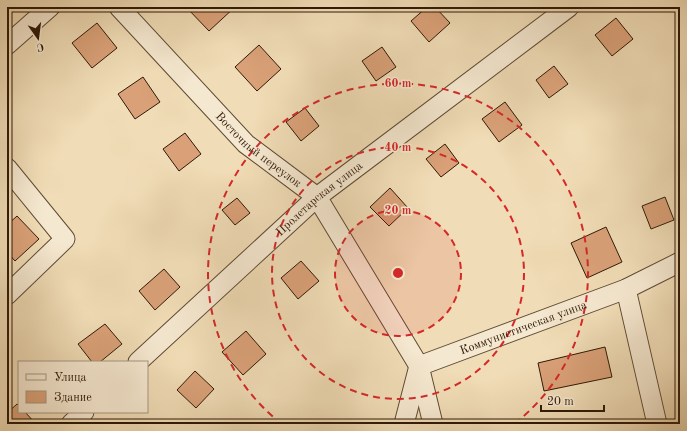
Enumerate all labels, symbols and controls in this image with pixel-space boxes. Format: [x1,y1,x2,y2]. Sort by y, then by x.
north arrow [18,18,58,58]
text: С [35,40,45,52]
text: 60 m [385,78,412,90]
street label: Восточный переулок [213,110,303,190]
text: 40 m [385,142,412,154]
street label: Пролетарская улица [274,160,365,239]
text: 20 m [385,205,412,217]
centre of rings [391,266,405,280]
street label: Коммунистическая улица [458,299,589,357]
legend [18,361,148,413]
text: Улица [54,372,87,384]
scale bar [541,387,604,413]
text: Здание [54,392,92,404]
text: 20 m [547,396,574,408]

